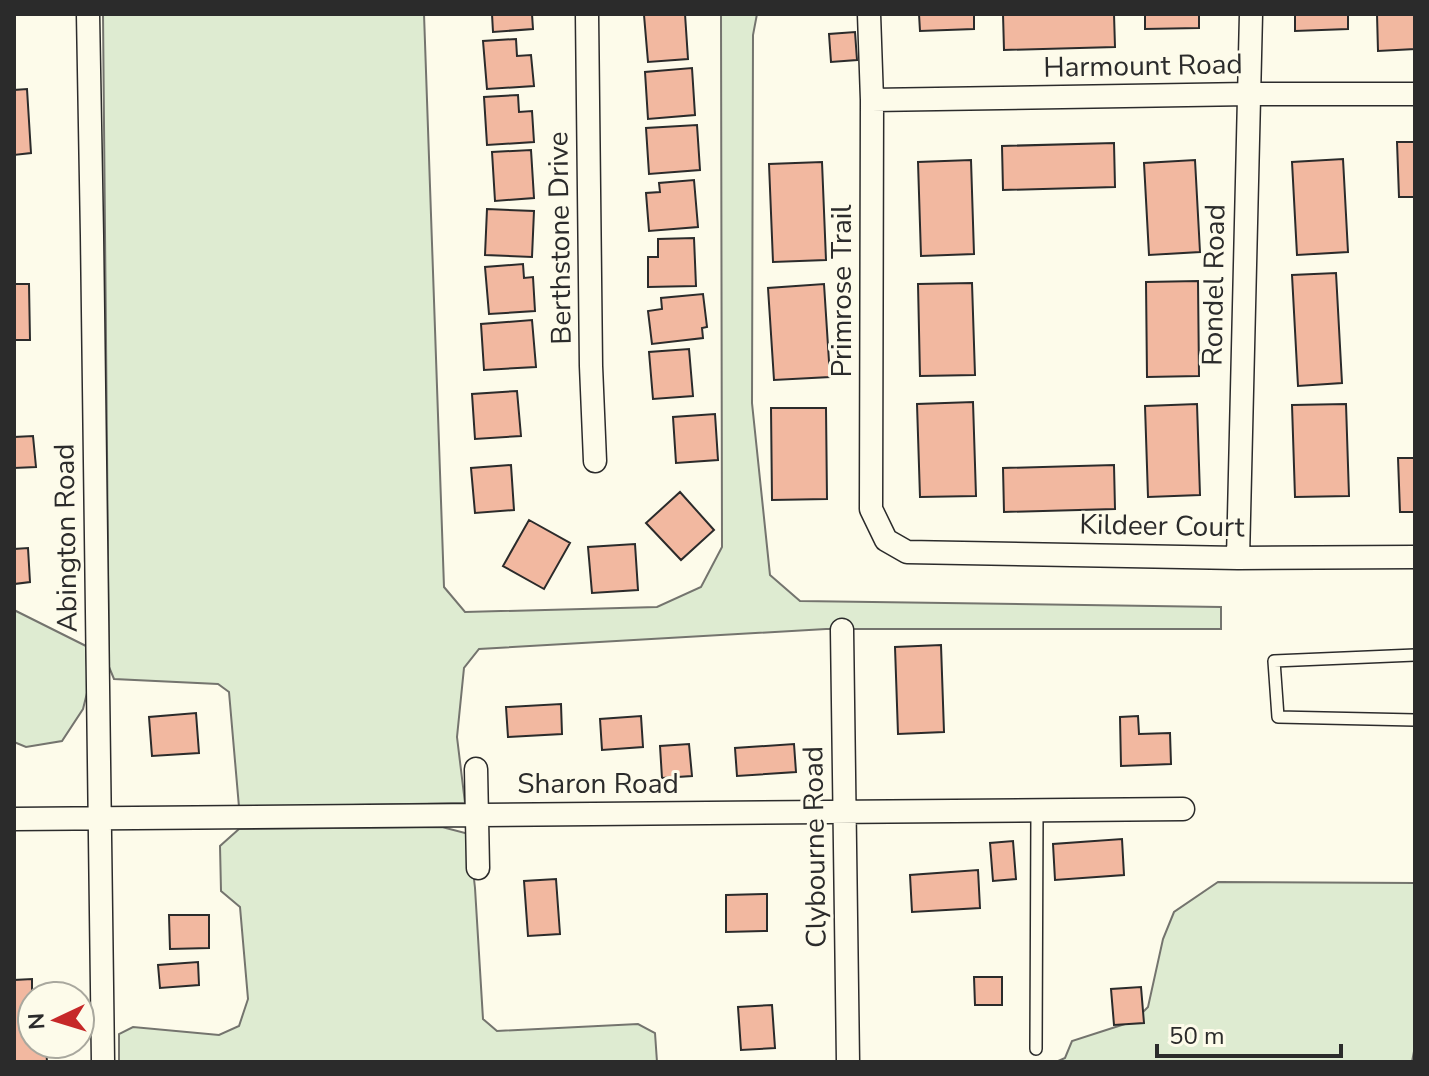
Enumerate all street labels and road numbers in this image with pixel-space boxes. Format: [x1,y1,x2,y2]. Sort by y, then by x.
street label: Harmount Road [1043,45,1243,87]
street label: Berthstone Drive [539,131,581,345]
street label: Primrose Trail [823,204,861,378]
street label: Rondel Road [1194,204,1234,366]
street label: Abington Road [45,443,87,633]
street label: Kildeer Court [1079,506,1245,546]
street label: Clybourne Road [794,746,836,948]
street label: Sharon Road [517,765,679,803]

